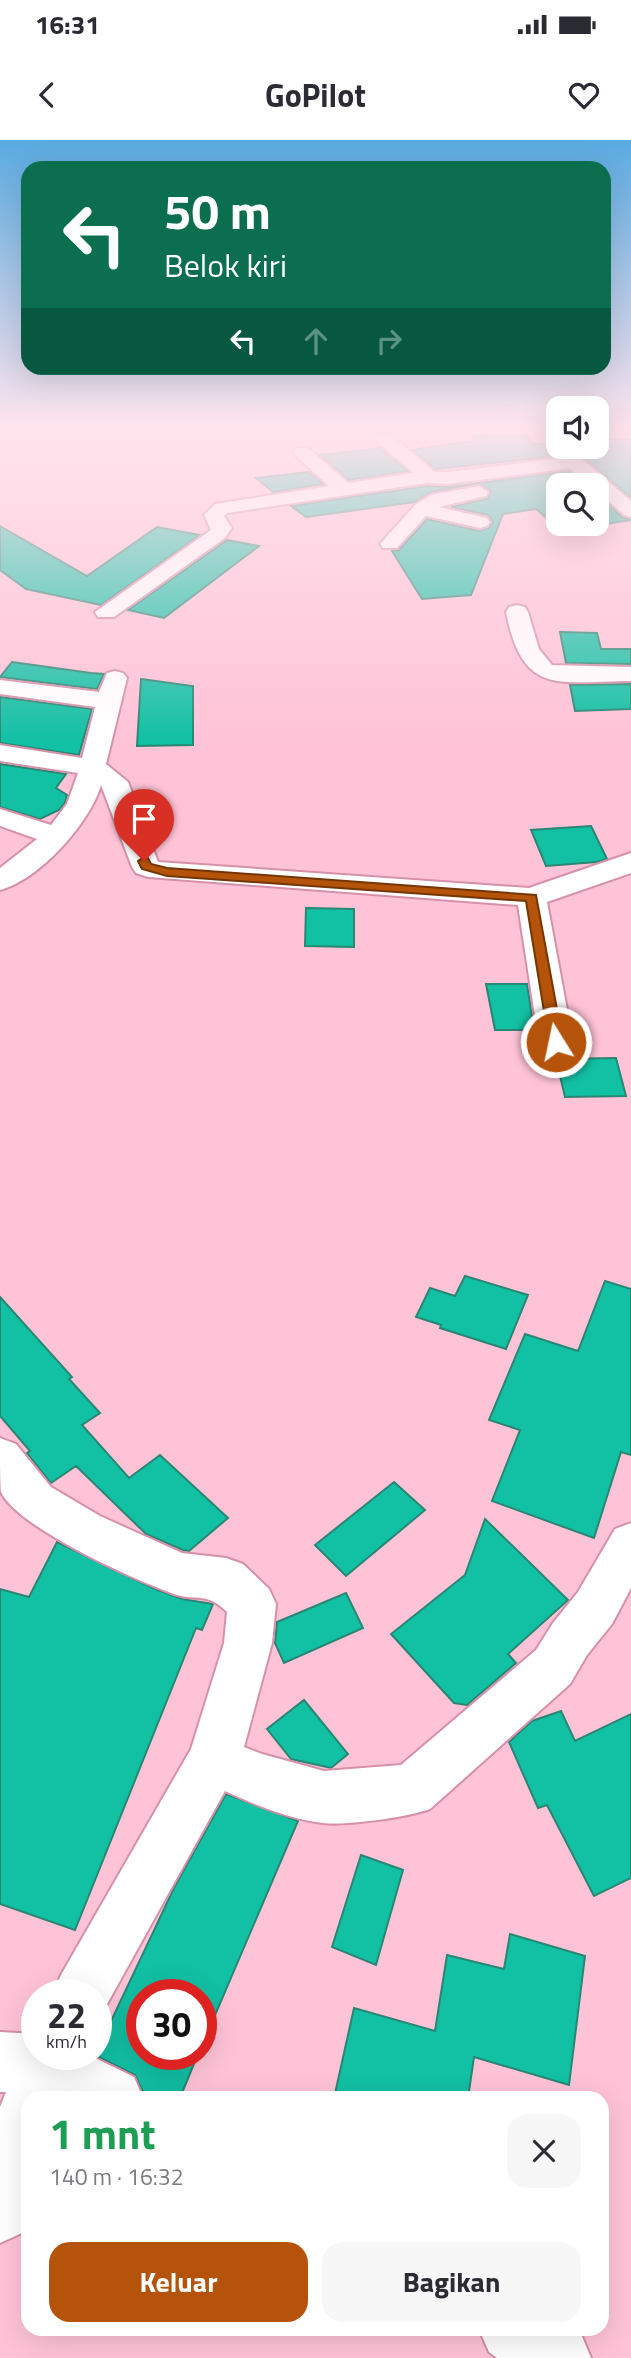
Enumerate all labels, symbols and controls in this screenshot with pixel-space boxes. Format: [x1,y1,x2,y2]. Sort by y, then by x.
text: 16:31 [35,5,100,44]
text: GoPilot [265,71,366,119]
icon: back [28,76,66,114]
icon: heart [565,76,603,114]
text: 50 m [164,173,271,248]
icon: left [49,189,140,280]
text: Belok kiri [164,241,287,289]
icon: left [224,322,262,360]
icon: ahead [297,322,335,360]
icon: right [370,322,408,360]
map controls [546,396,609,536]
button: sound [546,396,609,459]
button: search [546,473,609,536]
pin [114,789,174,861]
icon: arrive [125,800,163,838]
position arrow [519,1005,593,1079]
speed limit sign: 30 [126,1979,217,2070]
text: 22 [47,1988,86,2042]
text: km/h [46,2028,87,2055]
text: 1 mnt [49,2101,156,2165]
button: close [507,2114,581,2188]
text: 140 m · 16:32 [49,2159,184,2194]
button: Keluar [49,2242,308,2322]
button: Bagikan [322,2242,581,2322]

